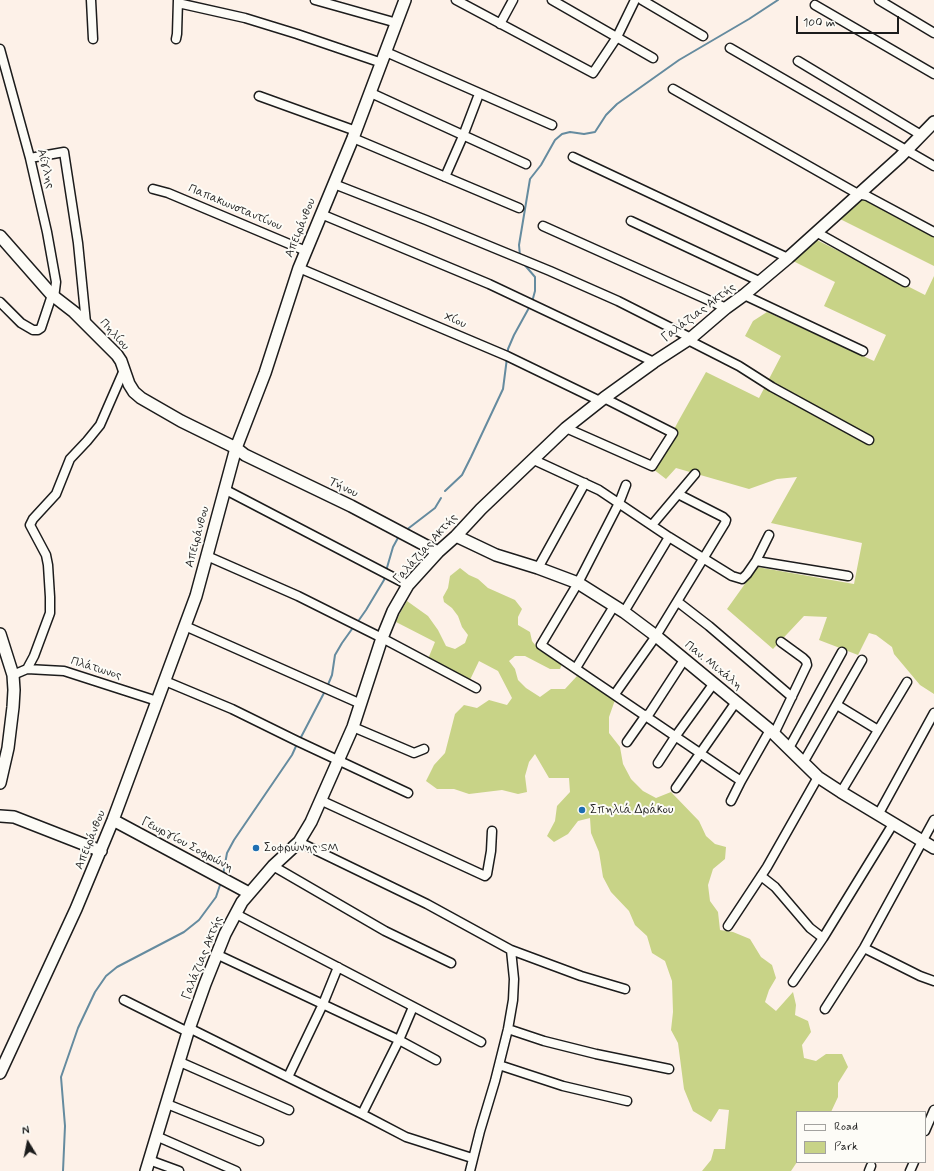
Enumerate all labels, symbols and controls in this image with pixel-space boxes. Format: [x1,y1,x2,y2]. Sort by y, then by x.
scale bar [798,8,901,34]
text: 100 m [803,15,835,31]
street label: Αίγλης [33,148,57,190]
street label: Παπακωνσταντίνου [186,182,284,234]
street label: Απειράνθου [283,196,319,260]
street label: Γαλάζιας Ακτής [659,281,739,345]
street label: Χίου [442,310,468,332]
street label: Πηλίου [96,316,132,354]
street label: Τήνου [326,475,360,501]
street label: Απειράνθου [183,505,213,569]
street label: Γαλάζιας Ακτής [391,511,461,587]
street label: Παν. Μιχάλη [681,638,745,694]
street label: Πλάτωνος [69,654,123,684]
place label: Σπηλιά Δράκου [590,803,673,817]
marker: Σπηλιά Δράκου [577,805,587,815]
street label: Απειράνθου [73,808,109,872]
street label: Γεωργίου Σοφρώνη [139,815,235,875]
place label: Σοφρώνης SM [264,841,339,855]
marker: Σοφρώνης SM [251,843,261,853]
street label: Γαλάζιας Ακτής [180,914,226,1002]
legend [796,1111,926,1163]
text: Road [834,1119,858,1135]
north arrow [8,1123,48,1163]
text: N [21,1124,31,1139]
text: Park [834,1139,858,1155]

